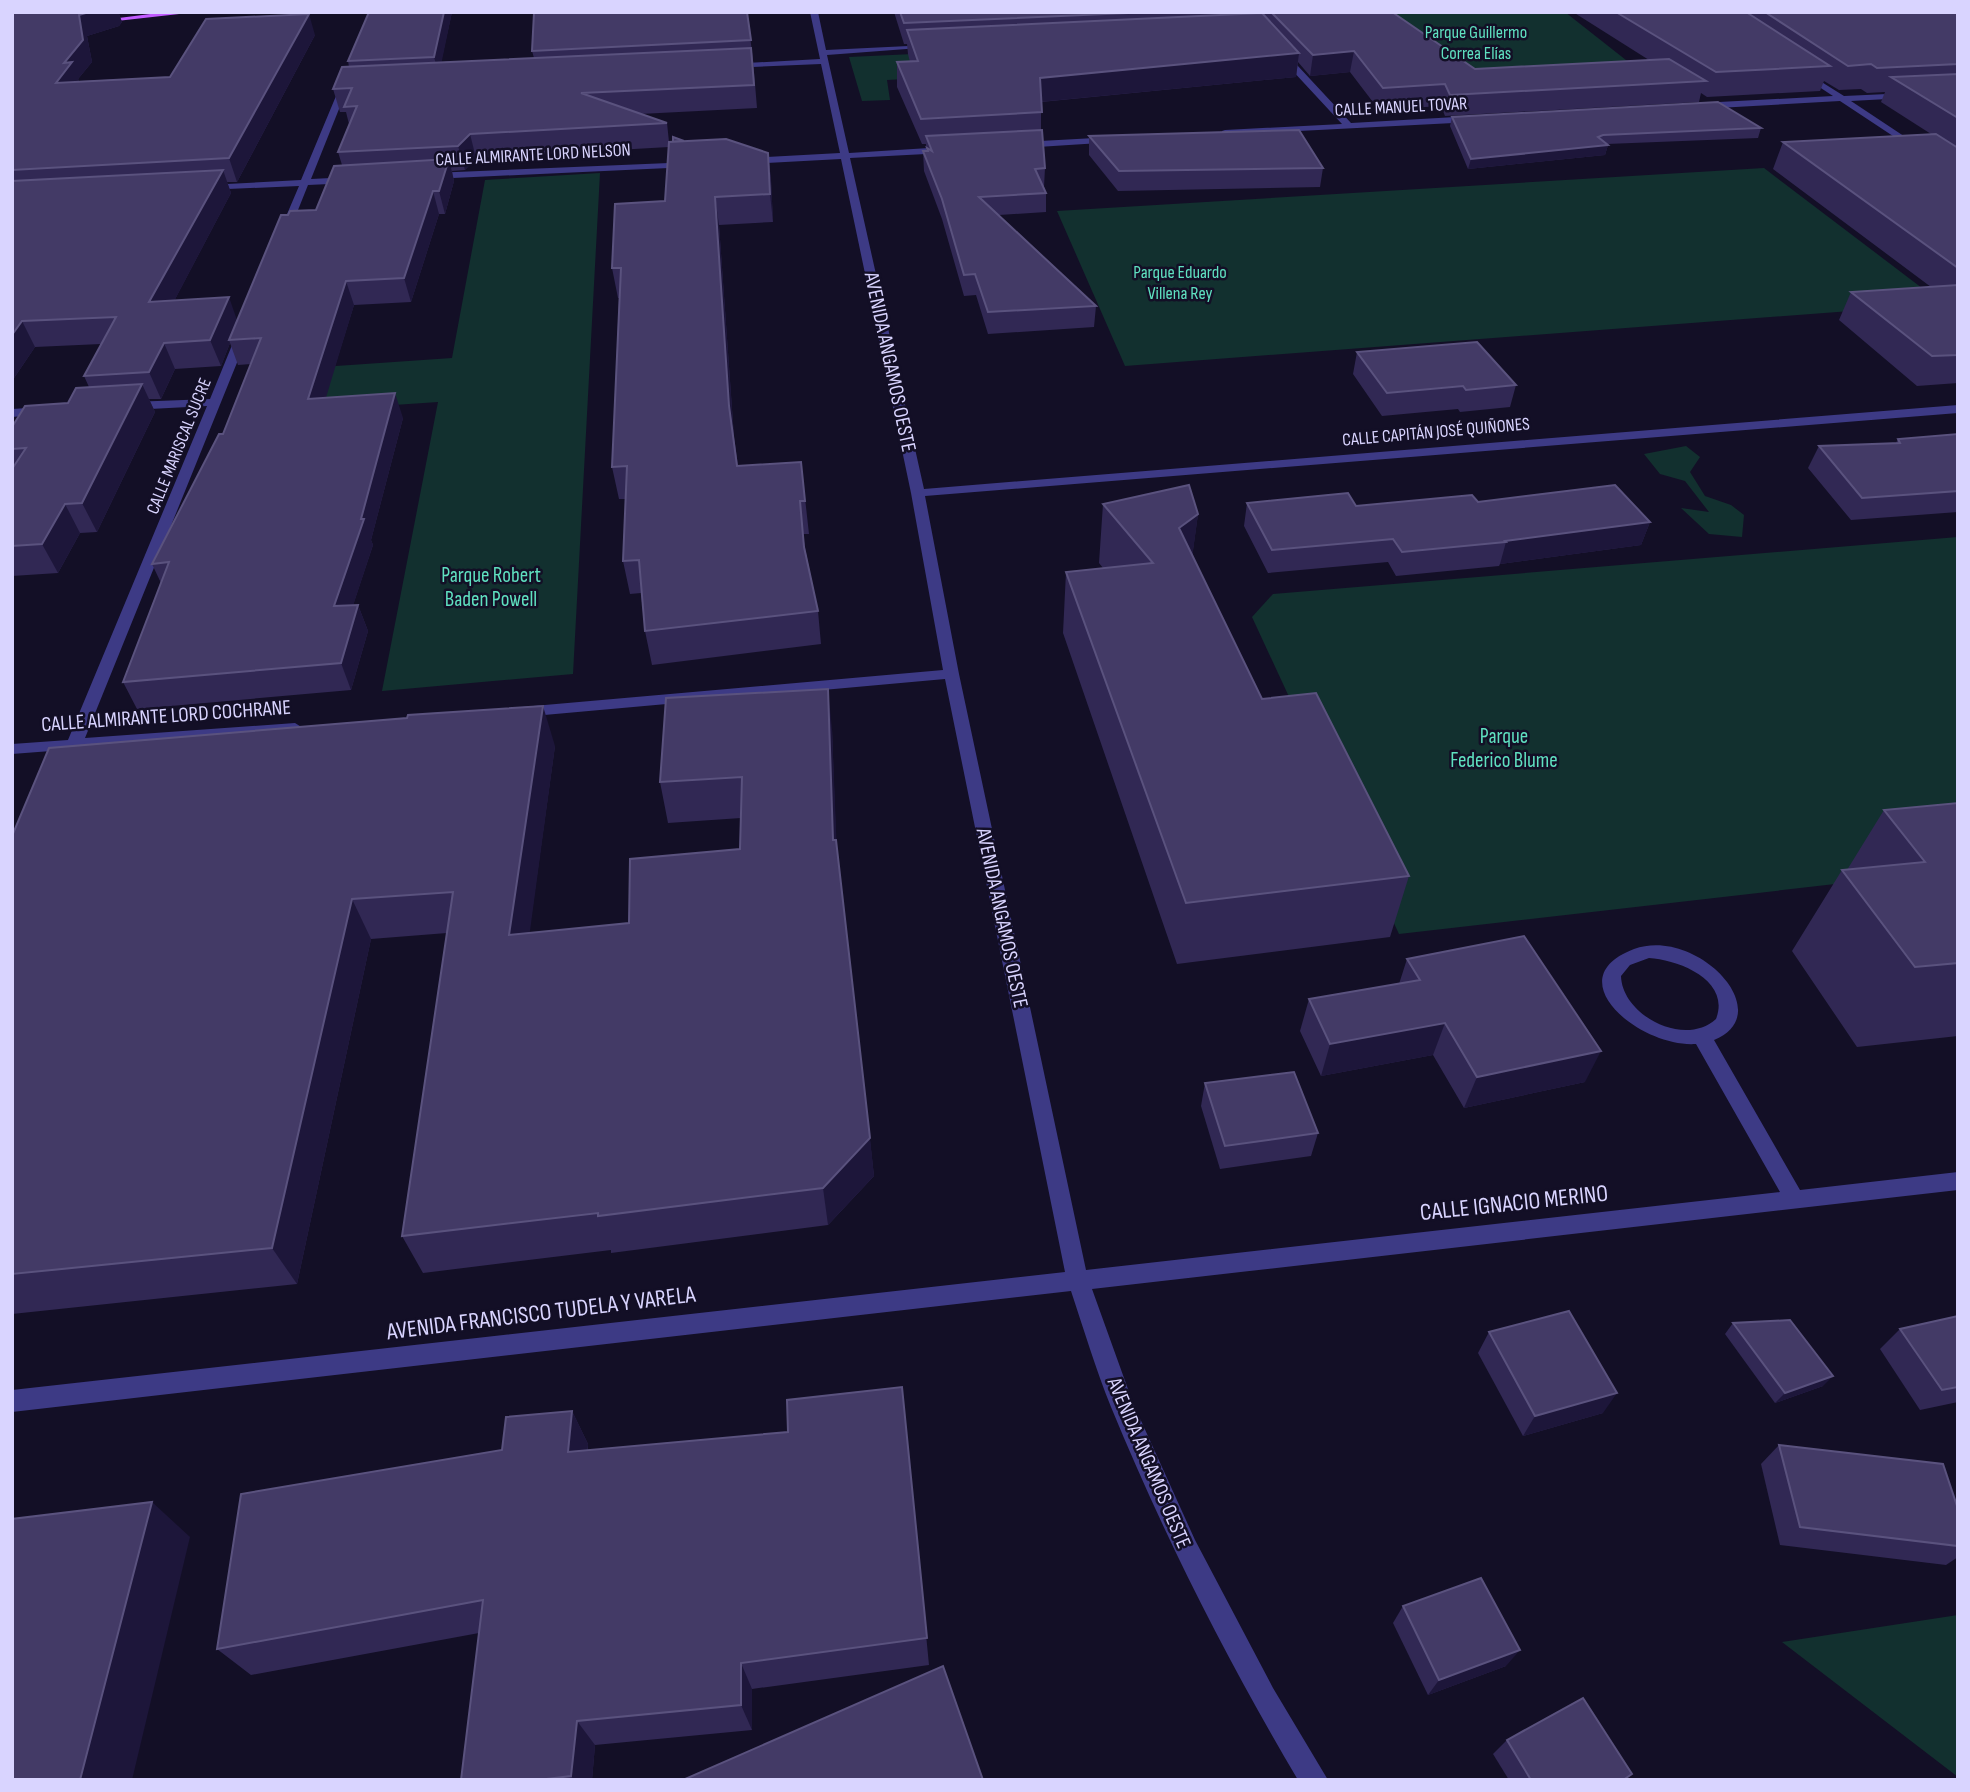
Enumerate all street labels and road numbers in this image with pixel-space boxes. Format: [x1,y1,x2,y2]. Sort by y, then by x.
street label: CALLE MANUEL TOVAR [1334,93,1468,121]
street label: CALLE ALMIRANTE LORD NELSON [435,139,631,171]
street label: AVENIDA ANGAMOS OESTE [859,269,921,454]
street label: CALLE MARISCAL SUCRE [142,375,216,517]
street label: CALLE CAPITÁN JOSÉ QUIÑONES [1341,413,1531,451]
street label: CALLE ALMIRANTE LORD COCHRANE [40,695,292,737]
street label: AVENIDA ANGAMOS OESTE [971,825,1033,1010]
street label: CALLE IGNACIO MERINO [1419,1179,1609,1227]
street label: AVENIDA FRANCISCO TUDELA Y VARELA [384,1280,698,1346]
street label: AVENIDA ANGAMOS OESTE [1101,1373,1196,1552]

